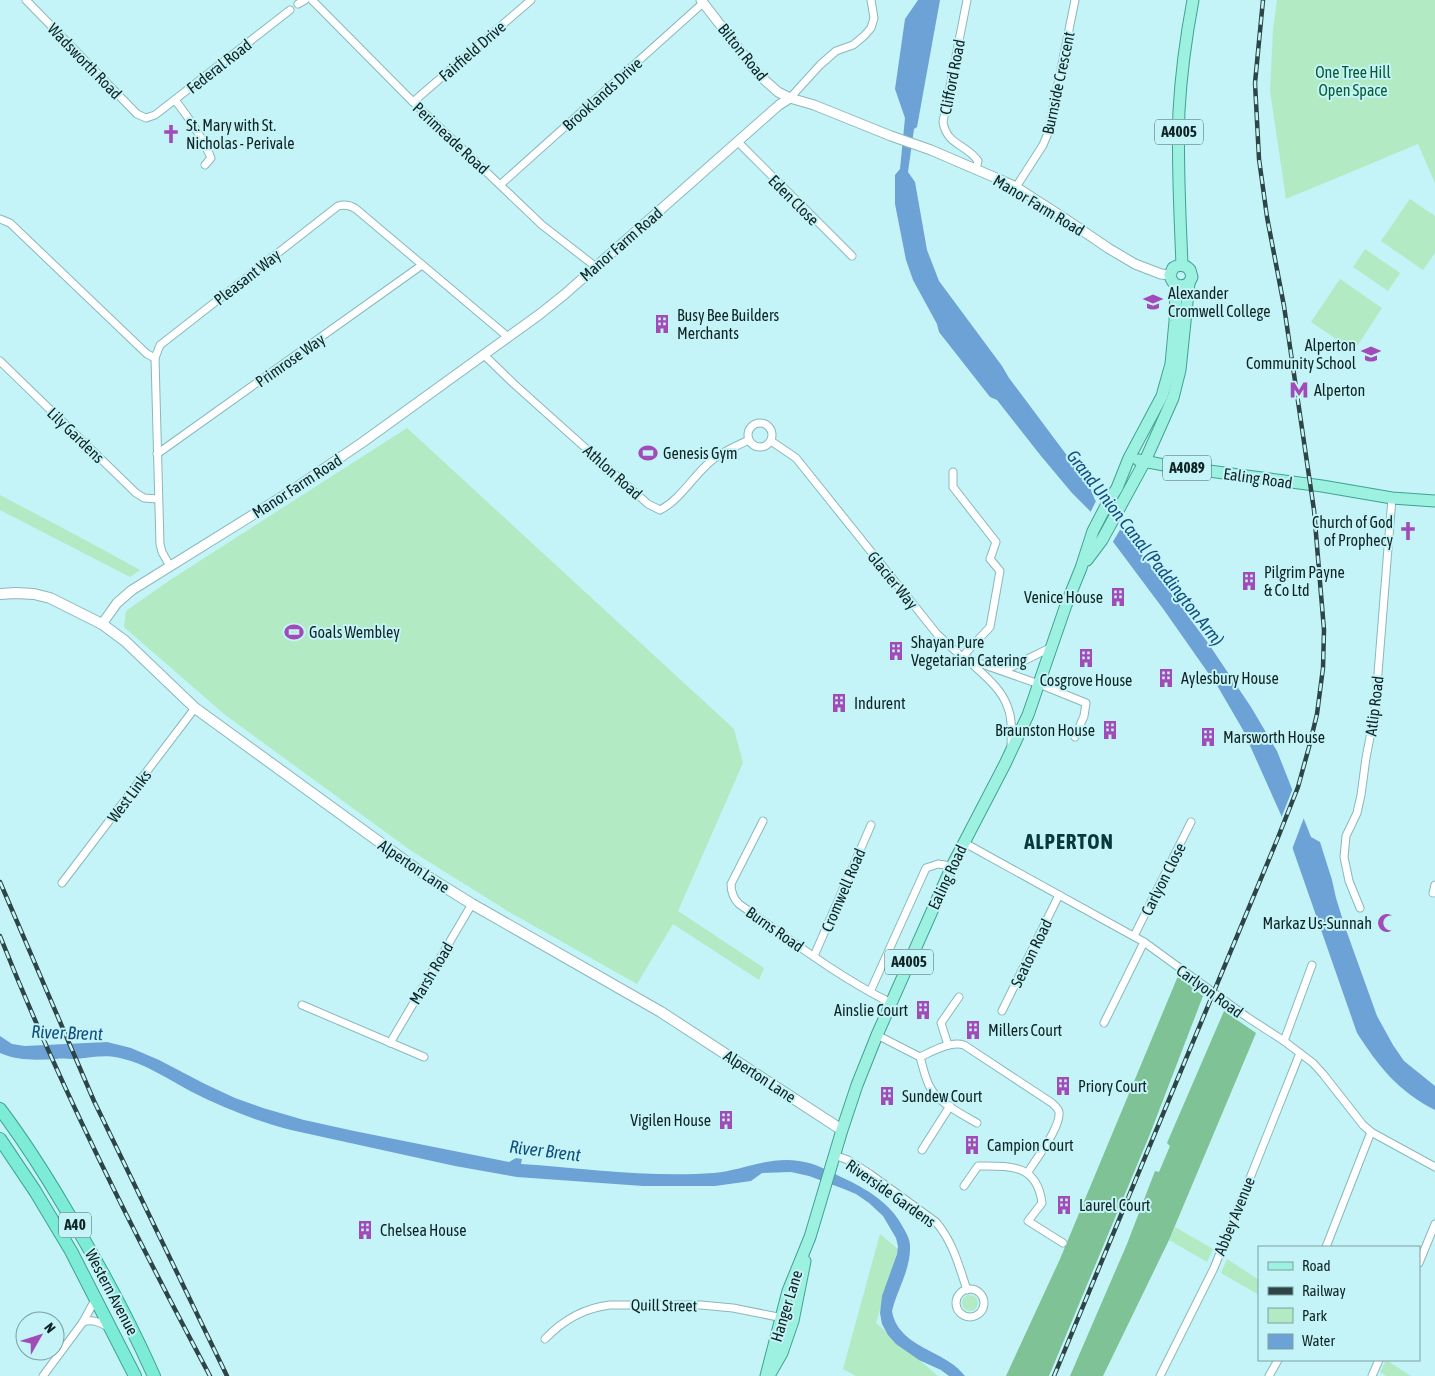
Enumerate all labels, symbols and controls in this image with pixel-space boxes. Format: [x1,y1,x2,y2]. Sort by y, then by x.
street label: Fairfield Drive [435,17,509,85]
street label: Wadsworth Road [44,19,126,103]
street label: Bilton Road [715,20,771,84]
street label: Burnside Crescent [1038,30,1078,136]
street label: Federal Road [183,35,255,97]
street label: Clifford Road [936,38,968,116]
street label: Brooklands Drive [559,54,645,134]
park label: One Tree Hill Open Space [1315,63,1391,100]
street label: Perimeade Road [409,98,493,178]
place label: St. Mary with St. Nicholas - Perivale [186,116,295,152]
road number: A4005 [1155,120,1203,144]
church icon: St. Mary with St. Nicholas - Perivale [160,123,182,145]
street label: Eden Close [765,171,823,229]
street label: Manor Farm Road [990,171,1088,239]
street label: Manor Farm Road [576,203,666,285]
street label: Pleasant Way [210,245,285,309]
place label: Alexander Cromwell College [1168,284,1270,321]
school or university icon: Alexander Cromwell College [1142,291,1164,313]
place label: Busy Bee Builders Merchants [677,306,780,342]
building icon: Busy Bee Builders Merchants [651,313,673,335]
street label: Primrose Way [252,329,329,391]
place label: Alperton Community School [1246,336,1357,373]
school or university icon: Alperton Community School [1360,343,1382,365]
metro station icon: Alperton [1288,379,1310,401]
place label: Alperton [1314,381,1365,400]
street label: Lily Gardens [43,404,108,467]
street label: Athlon Road [580,441,646,503]
sports icon: Genesis Gym [637,442,659,464]
place label: Genesis Gym [663,444,738,463]
water label: Grand Union Canal (Paddington Arm) [1063,446,1228,650]
street label: Manor Farm Road [249,450,345,522]
road number: A4089 [1163,456,1211,480]
street label: Ealing Road [1222,464,1294,493]
place label: Church of God of Prophecy [1312,513,1393,550]
church icon: Church of God of Prophecy [1397,520,1419,542]
street label: Glacier Way [863,547,922,613]
place label: Pilgrim Payne & Co Ltd [1264,563,1345,599]
building icon: Pilgrim Payne & Co Ltd [1238,570,1260,592]
building icon: Venice House [1107,586,1129,608]
place label: Venice House [1024,588,1103,606]
sports icon: Goals Wembley [283,621,305,643]
place label: Goals Wembley [309,623,400,642]
place label: Shayan Pure Vegetarian Catering [911,633,1027,670]
building icon: Shayan Pure Vegetarian Catering [885,640,907,662]
building icon: Cosgrove House [1075,647,1097,669]
building icon: Aylesbury House [1155,667,1177,689]
place label: Aylesbury House [1181,669,1279,688]
place label: Cosgrove House [1040,671,1132,690]
street label: Atlip Road [1361,675,1388,737]
building icon: Indurent [828,692,850,714]
place label: Indurent [854,694,906,712]
building icon: Braunston House [1099,719,1121,741]
place label: Braunston House [995,721,1095,739]
building icon: Marsworth House [1197,726,1219,748]
place label: Marsworth House [1223,728,1325,746]
street label: West Links [103,766,155,826]
district label: ALPERTON [1023,829,1114,853]
street label: Alperton Lane [374,836,453,897]
street label: Carlyon Close [1137,840,1190,919]
street label: Ealing Road [924,842,971,913]
street label: Cromwell Road [817,846,869,934]
street label: Burns Road [743,903,807,955]
mosque icon: Markaz Us-Sunnah [1376,912,1398,934]
place label: Markaz Us-Sunnah [1262,914,1372,932]
street label: Seaton Road [1007,916,1055,990]
street label: Marsh Road [406,939,456,1007]
road number: A4005 [885,950,933,974]
street label: Carlyon Road [1173,961,1247,1022]
building icon: Ainslie Court [912,999,934,1021]
place label: Ainslie Court [834,1001,908,1019]
building icon: Millers Court [962,1019,984,1041]
water label: River Brent [31,1021,104,1044]
place label: Millers Court [988,1021,1063,1039]
street label: Alperton Lane [720,1046,799,1107]
building icon: Priory Court [1052,1075,1074,1097]
place label: Priory Court [1078,1077,1147,1096]
building icon: Sundew Court [876,1085,898,1107]
place label: Sundew Court [902,1087,983,1105]
building icon: Vigilen House [715,1109,737,1131]
place label: Vigilen House [630,1111,711,1130]
building icon: Campion Court [961,1134,983,1156]
water label: River Brent [508,1136,583,1165]
place label: Campion Court [987,1136,1074,1155]
street label: Riverside Gardens [843,1155,940,1231]
street label: Abbey Avenue [1210,1174,1259,1258]
building icon: Laurel Court [1053,1194,1075,1216]
place label: Laurel Court [1079,1196,1151,1214]
road number: A40 [59,1212,91,1238]
building icon: Chelsea House [354,1219,376,1241]
place label: Chelsea House [380,1221,466,1239]
street label: Western Avenue [82,1246,142,1338]
legend [1258,1246,1420,1361]
text: Road [1302,1257,1331,1274]
street label: Hanger Lane [767,1268,806,1344]
text: Railway [1302,1282,1346,1299]
street label: Quill Street [631,1295,698,1315]
text: Park [1302,1307,1327,1324]
north arrow [15,1311,65,1361]
text: N [41,1320,59,1336]
text: Water [1302,1332,1335,1349]

